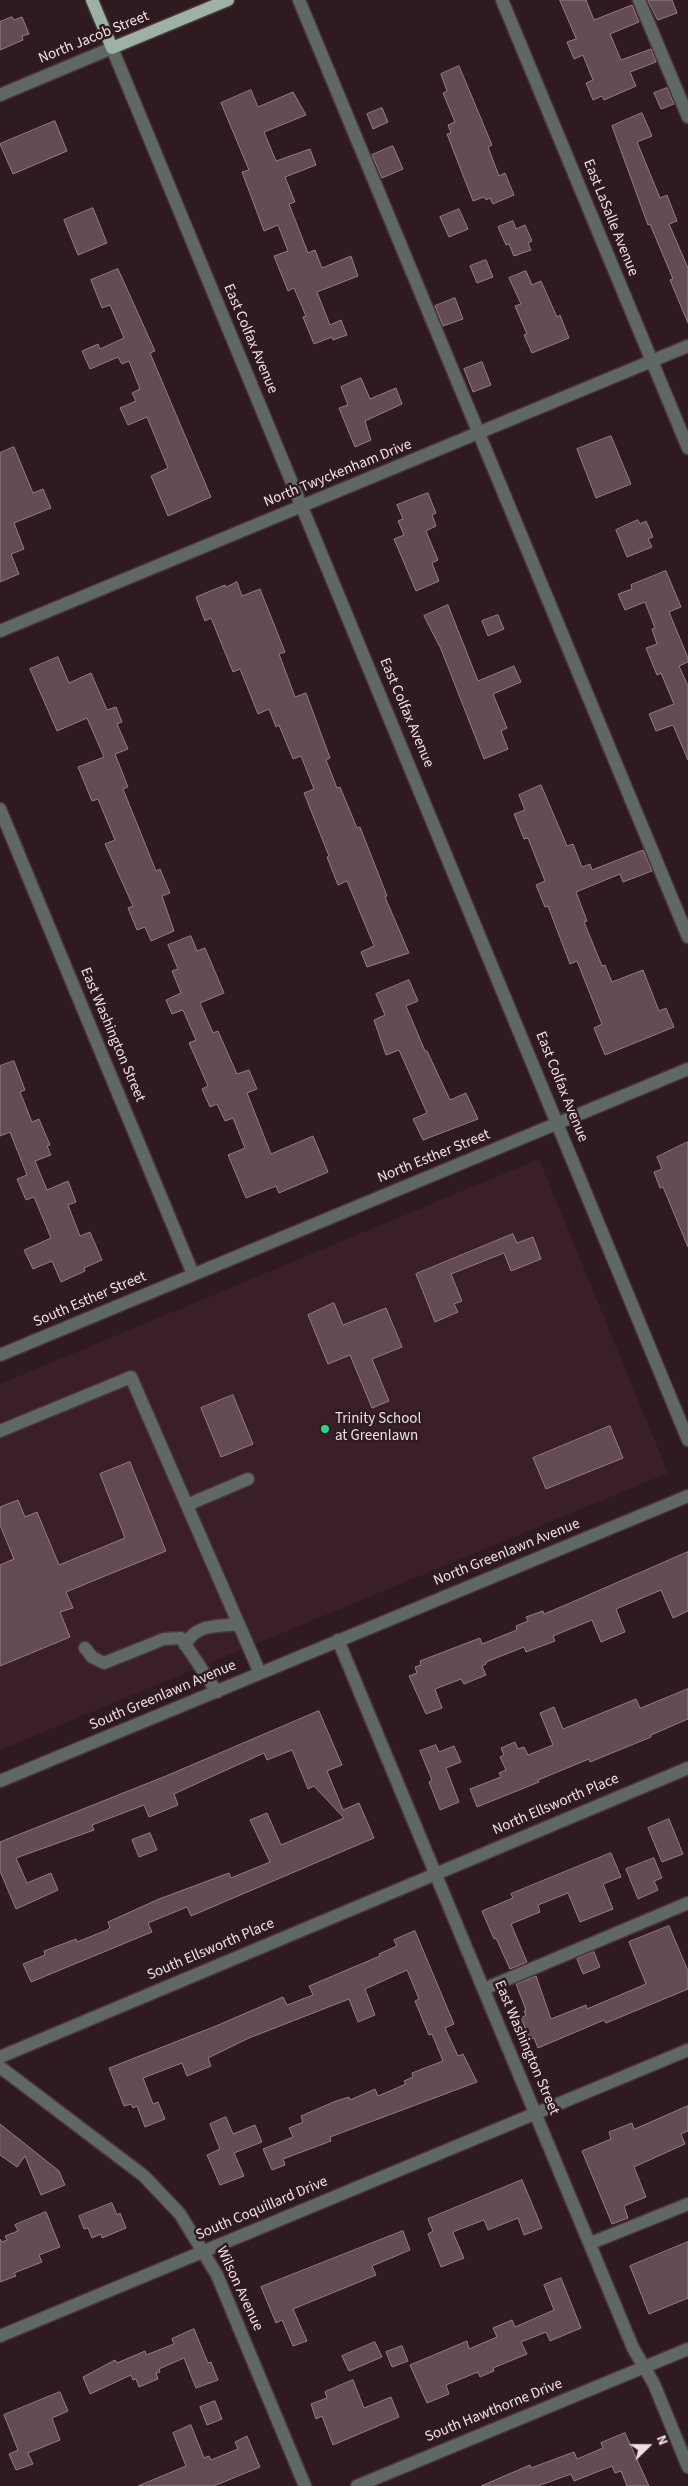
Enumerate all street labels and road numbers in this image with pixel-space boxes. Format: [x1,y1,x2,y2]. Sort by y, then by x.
street label: North Jacob Street [36,8,152,68]
street label: East LaSalle Avenue [578,157,642,279]
street label: East Colfax Avenue [219,281,281,397]
street label: North Twyckenham Drive [261,436,415,512]
street label: East Colfax Avenue [375,655,437,771]
street label: East Washington Street [76,965,148,1105]
street label: East Colfax Avenue [531,1029,591,1145]
street label: North Esther Street [375,1126,493,1188]
street label: South Esther Street [31,1268,149,1332]
street label: North Greenlawn Avenue [431,1515,583,1591]
street label: South Greenlawn Avenue [87,1657,239,1735]
street label: North Ellsworth Place [490,1770,622,1840]
street label: South Ellsworth Place [145,1915,277,1985]
street label: East Washington Street [490,1978,562,2118]
street label: South Coquillard Drive [193,2173,331,2245]
street label: Wilson Avenue [212,2244,266,2334]
street label: South Hawthorne Drive [423,2375,565,2447]

